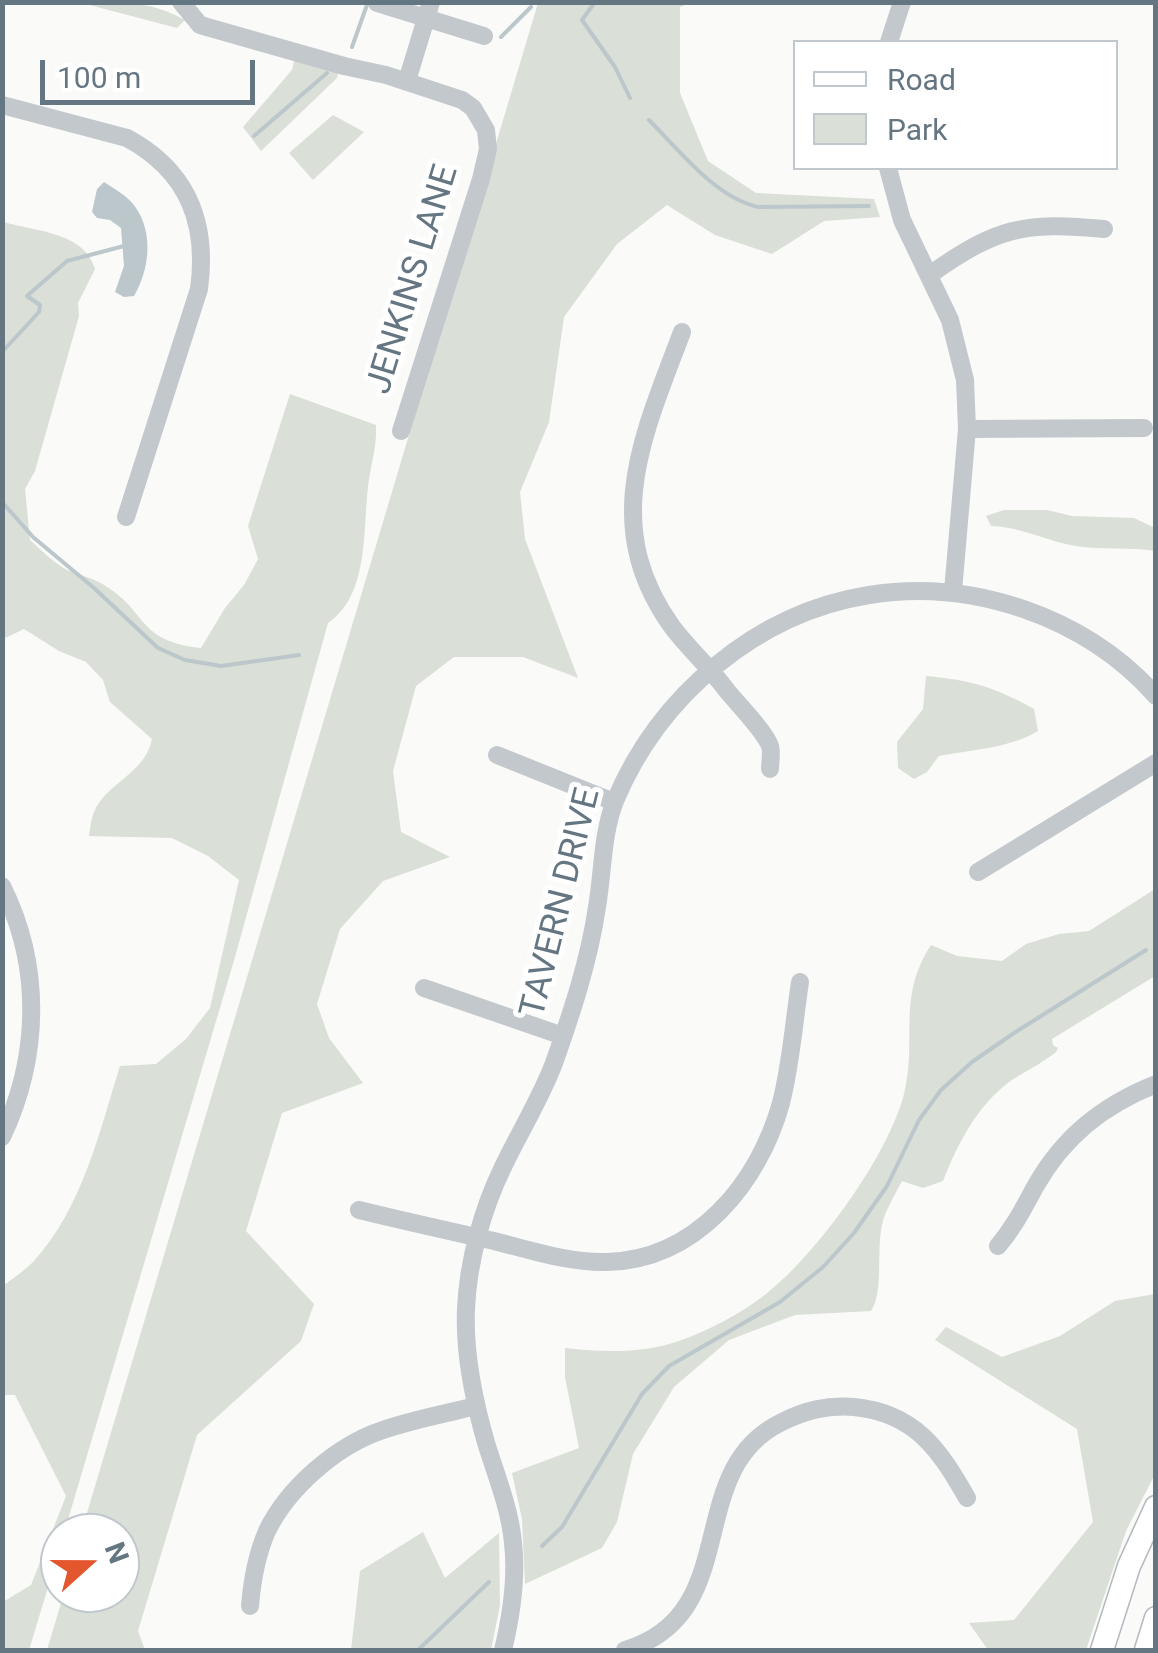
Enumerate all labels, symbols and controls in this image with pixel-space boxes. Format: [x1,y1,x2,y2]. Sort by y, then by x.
scale bar [45,40,260,102]
legend [793,40,1118,170]
text: 100 m [57,60,141,95]
text: Road [887,62,956,97]
text: Park [887,112,947,147]
street label: JENKINS LANE [359,161,469,399]
street label: TAVERN DRIVE [513,784,611,1022]
north arrow [40,1513,140,1613]
text: N [98,1538,136,1568]

